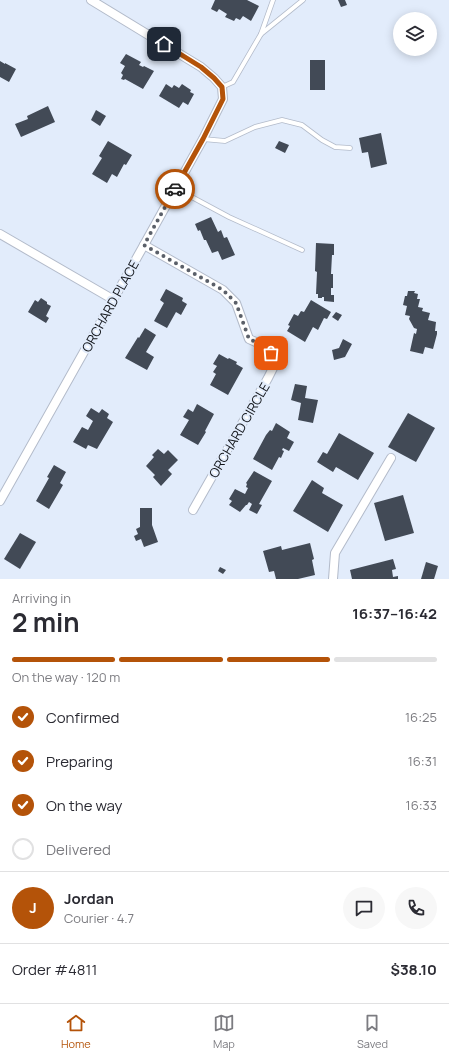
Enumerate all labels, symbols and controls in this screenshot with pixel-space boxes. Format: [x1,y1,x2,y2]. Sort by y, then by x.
map controls [393,12,437,56]
button: layers [393,12,437,56]
pin [147,27,181,61]
icon: home [153,33,175,55]
courier [155,169,195,209]
icon: car [164,178,186,200]
street label: ORCHARD PLACE [77,257,143,355]
pin [254,336,288,370]
icon: bag [260,342,282,364]
street label: ORCHARD CIRCLE [204,379,274,481]
text: Arriving in [12,589,71,607]
text: 16:37–16:42 [352,603,437,624]
text: 2 min [12,604,80,640]
text: On the way · 120 m [12,668,120,686]
icon: check [12,706,34,728]
text: Confirmed [46,707,119,728]
text: 16:25 [405,708,437,726]
icon: check [12,750,34,772]
text: Preparing [46,751,113,772]
text: 16:31 [408,752,437,770]
icon: check [12,794,34,816]
text: On the way [46,795,122,816]
text: 16:33 [406,796,437,814]
text: Delivered [46,839,111,860]
button: chat [343,887,385,929]
button: phone [395,887,437,929]
text: Jordan [64,888,114,909]
text: J [29,897,37,918]
text: Courier · 4.7 [64,909,134,927]
text: Order #4811 [12,959,97,980]
text: $38.10 [390,959,437,980]
tab: Home [61,1012,91,1051]
tab: Map [213,1012,235,1051]
tab: Saved [357,1012,388,1051]

